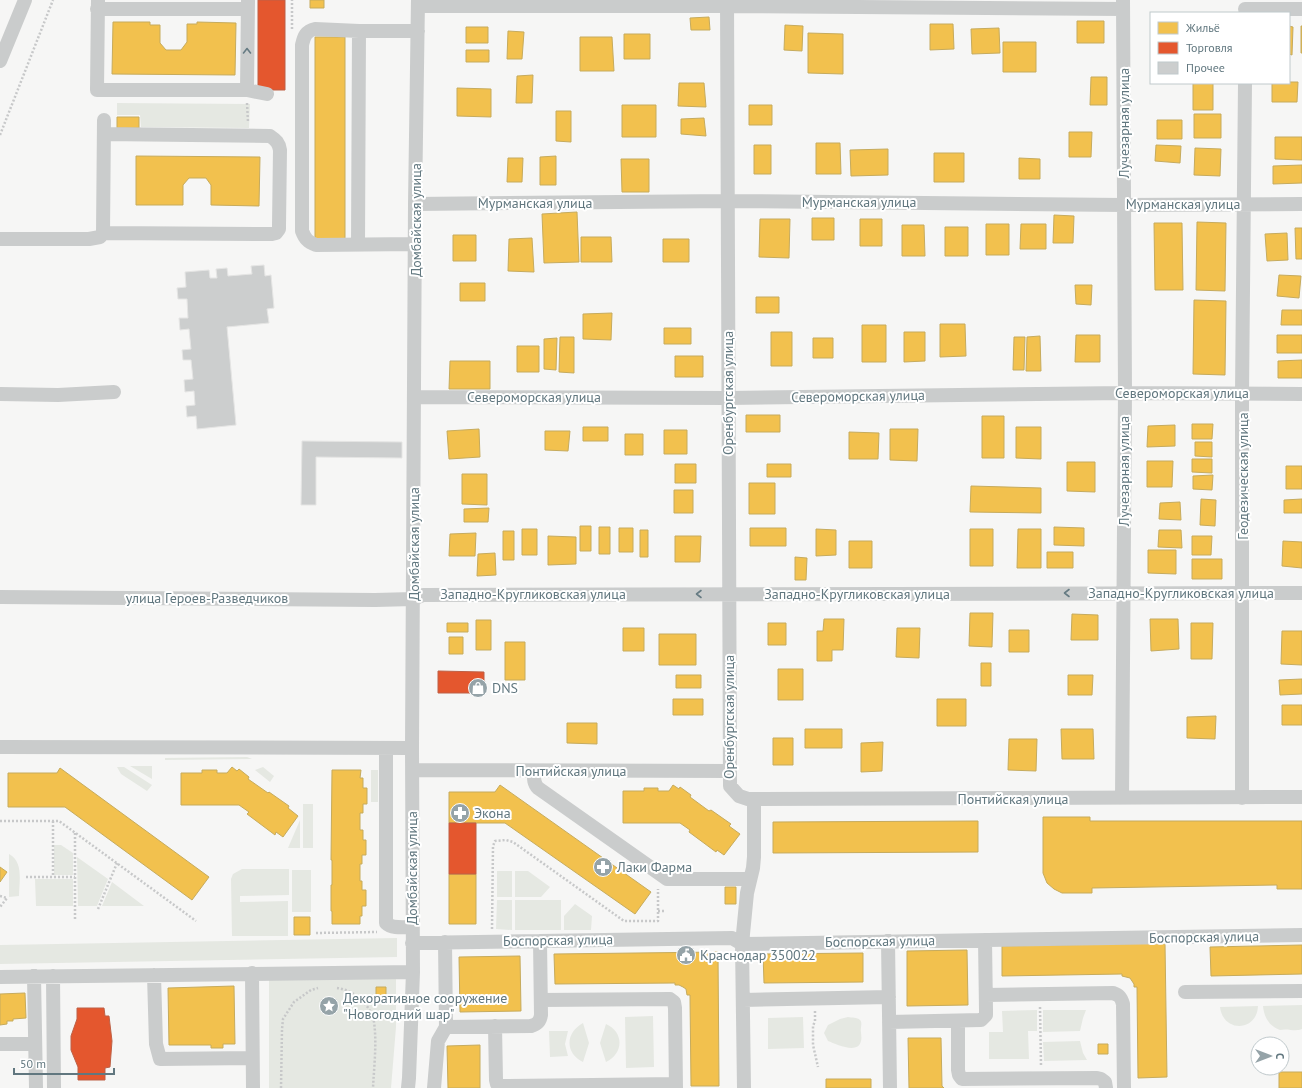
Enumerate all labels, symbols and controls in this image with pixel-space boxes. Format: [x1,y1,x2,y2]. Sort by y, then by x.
legend [1150,12,1290,84]
text: Жильё [1185,20,1220,35]
text: Торговля [1186,40,1232,55]
one-way arrow [243,48,251,54]
text: Прочее [1186,60,1225,75]
street label: Лучезарная улица [1115,68,1133,179]
street label: Домбайская улица [407,163,425,277]
street label: Мурманская улица [802,193,916,211]
street label: Мурманская улица [478,194,592,212]
street label: Мурманская улица [1126,195,1240,213]
street label: Оренбургская улица [719,331,737,455]
street label: Североморская улица [1115,384,1249,402]
street label: Североморская улица [791,386,925,406]
street label: Североморская улица [467,388,601,406]
street label: Геодезическая улица [1234,412,1252,540]
street label: Лучезарная улица [1115,416,1133,527]
street label: Домбайская улица [405,487,423,601]
street label: Западно-Кругликовская улица [1088,584,1274,602]
street label: Западно-Кругликовская улица [440,585,626,603]
street label: Западно-Кругликовская улица [764,585,950,603]
street label: улица Героев-Разведчиков [126,589,288,607]
one-way arrow [1064,589,1070,597]
one-way arrow [696,590,702,598]
street label: Оренбургская улица [720,655,738,779]
shop icon: DNS [467,677,489,699]
place label: DNS [492,679,518,697]
street label: Понтийская улица [515,762,627,780]
street label: Понтийская улица [957,790,1069,808]
pharmacy icon: Экона [449,802,471,824]
place label: Экона [474,804,511,822]
street label: Домбайская улица [403,811,421,925]
pharmacy icon: Лаки Фарма [592,856,614,878]
place label: Лаки Фарма [616,858,692,876]
street label: Боспорская улица [1149,927,1259,947]
street label: Боспорская улица [503,930,613,950]
street label: Боспорская улица [825,931,935,951]
public building icon: Краснодар 350022 [675,944,697,966]
place label: Краснодар 350022 [700,946,816,964]
place label: Декоративное сооружение "Новогодний шар" [343,989,507,1023]
place icon: Декоративное сооружение "Новогодний шар" [318,995,340,1017]
north arrow [1250,1036,1290,1076]
scale bar [14,1050,114,1076]
text: С [1273,1053,1287,1059]
text: 50 m [20,1056,46,1071]

